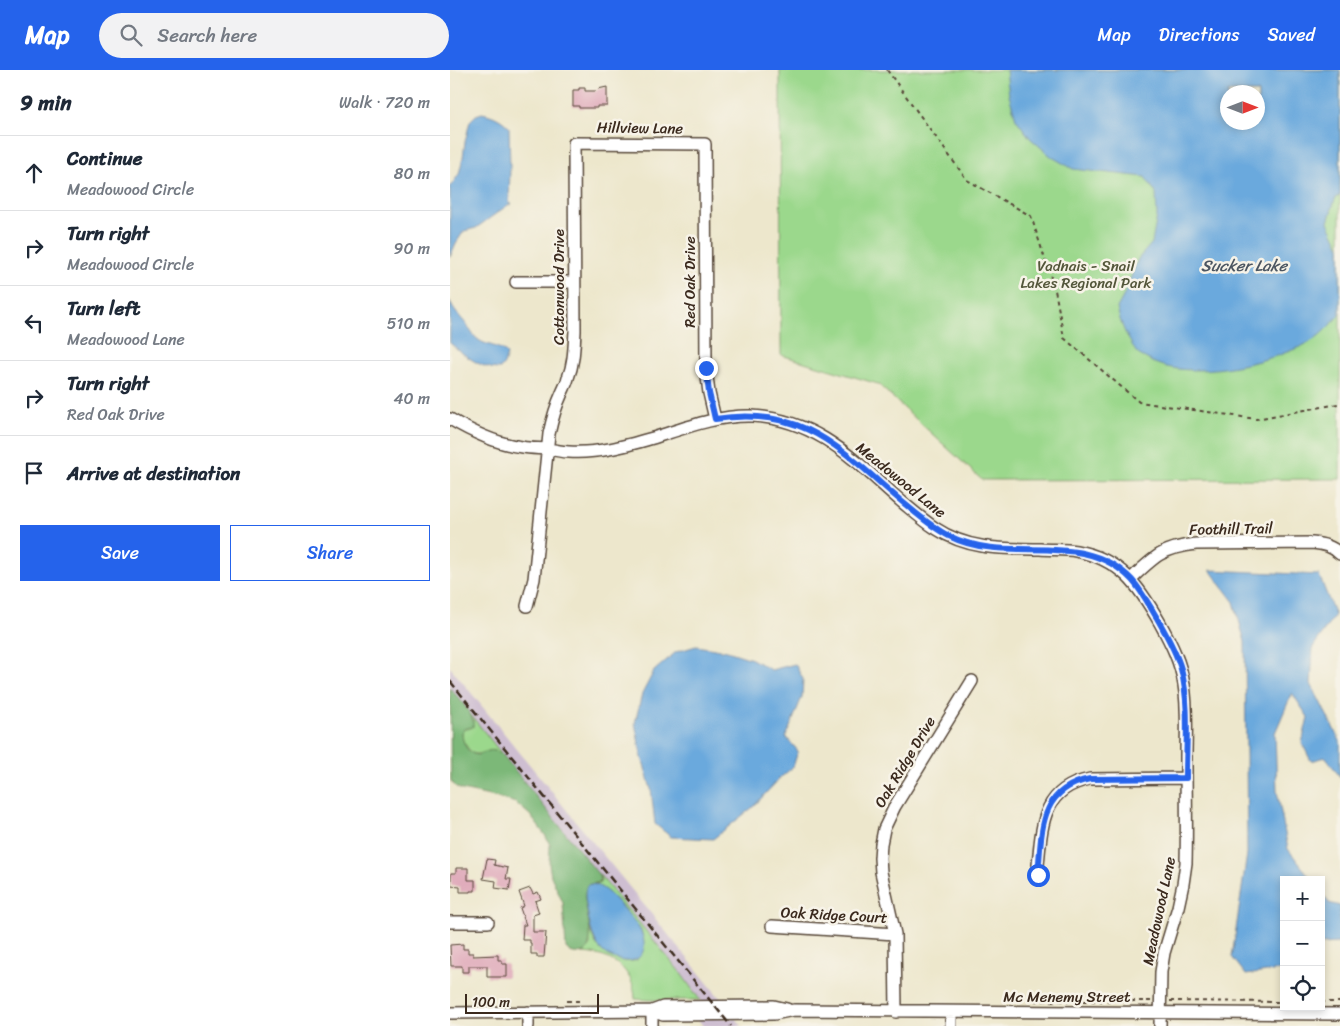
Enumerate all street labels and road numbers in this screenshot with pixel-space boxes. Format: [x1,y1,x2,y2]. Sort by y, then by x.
street label: Hillview Lane [597,114,684,142]
street label: Cottonwood Drive [546,229,572,345]
street label: Red Oak Drive [677,236,703,328]
street label: Meadowood Lane [850,435,952,525]
street label: Foothill Trail [1189,515,1274,543]
street label: Oak Ridge Drive [867,711,943,813]
street label: Meadowood Lane [1135,854,1183,968]
street label: Oak Ridge Court [780,899,888,931]
street label: Mc Menemy Street [1003,984,1131,1010]

